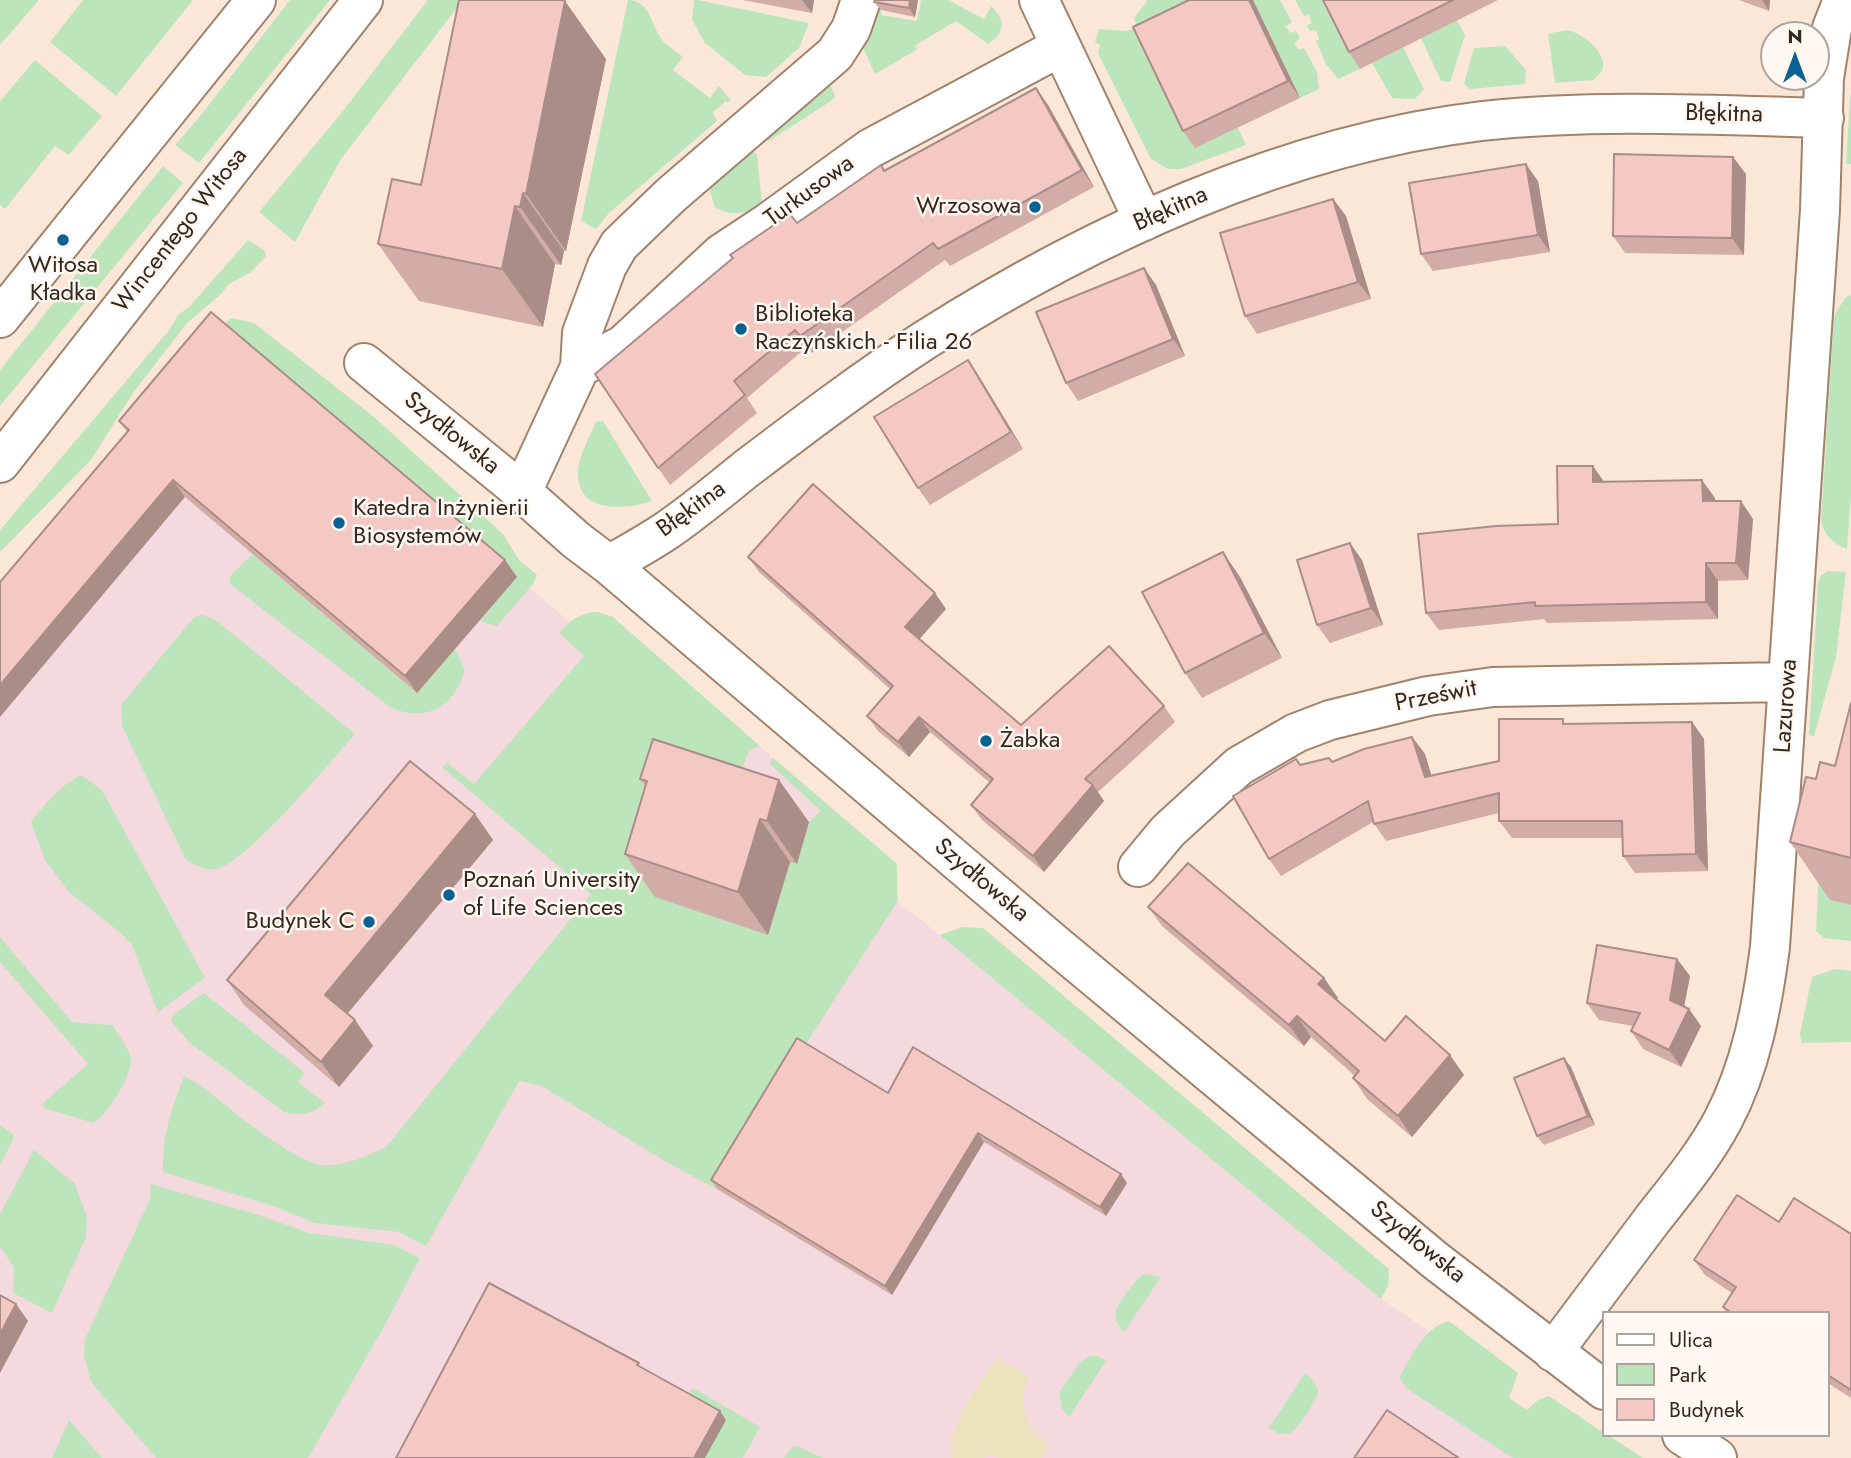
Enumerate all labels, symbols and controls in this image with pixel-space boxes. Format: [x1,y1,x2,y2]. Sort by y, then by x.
north arrow [1760,21,1830,91]
text: N [1787,23,1803,50]
street label: Błękitna [1685,100,1763,130]
street label: Wincentego Witosa [108,143,254,319]
street label: Turkusowa [760,150,860,234]
street label: Błękitna [1130,181,1212,239]
place label: Wrzosowa [916,193,1021,221]
marker: Wrzosowa [1027,199,1043,215]
marker: Witosa Kładka [55,232,71,248]
place label: Witosa Kładka [28,252,98,308]
place label: Biblioteka Raczyńskich - Filia 26 [755,301,972,357]
marker: Biblioteka Raczyńskich - Filia 26 [733,321,749,337]
street label: Szydłowska [397,387,505,481]
street label: Błękitna [652,475,732,545]
place label: Katedra Inżynierii Biosystemów [353,495,529,551]
marker: Katedra Inżynierii Biosystemów [331,515,347,531]
street label: Lazurowa [1769,658,1805,754]
street label: Prześwit [1393,675,1479,719]
place label: Żabka [1000,727,1060,755]
marker: Żabka [978,733,994,749]
street label: Szydłowska [928,833,1034,929]
place label: Poznań University of Life Sciences [463,867,640,923]
marker: Poznań University of Life Sciences [441,887,457,903]
place label: Budynek C [246,908,355,936]
marker: Budynek C [361,914,377,930]
street label: Szydłowska [1363,1196,1471,1290]
legend [1602,1311,1830,1437]
text: Ulica [1669,1325,1713,1355]
text: Park [1669,1360,1706,1390]
text: Budynek [1669,1395,1744,1425]

